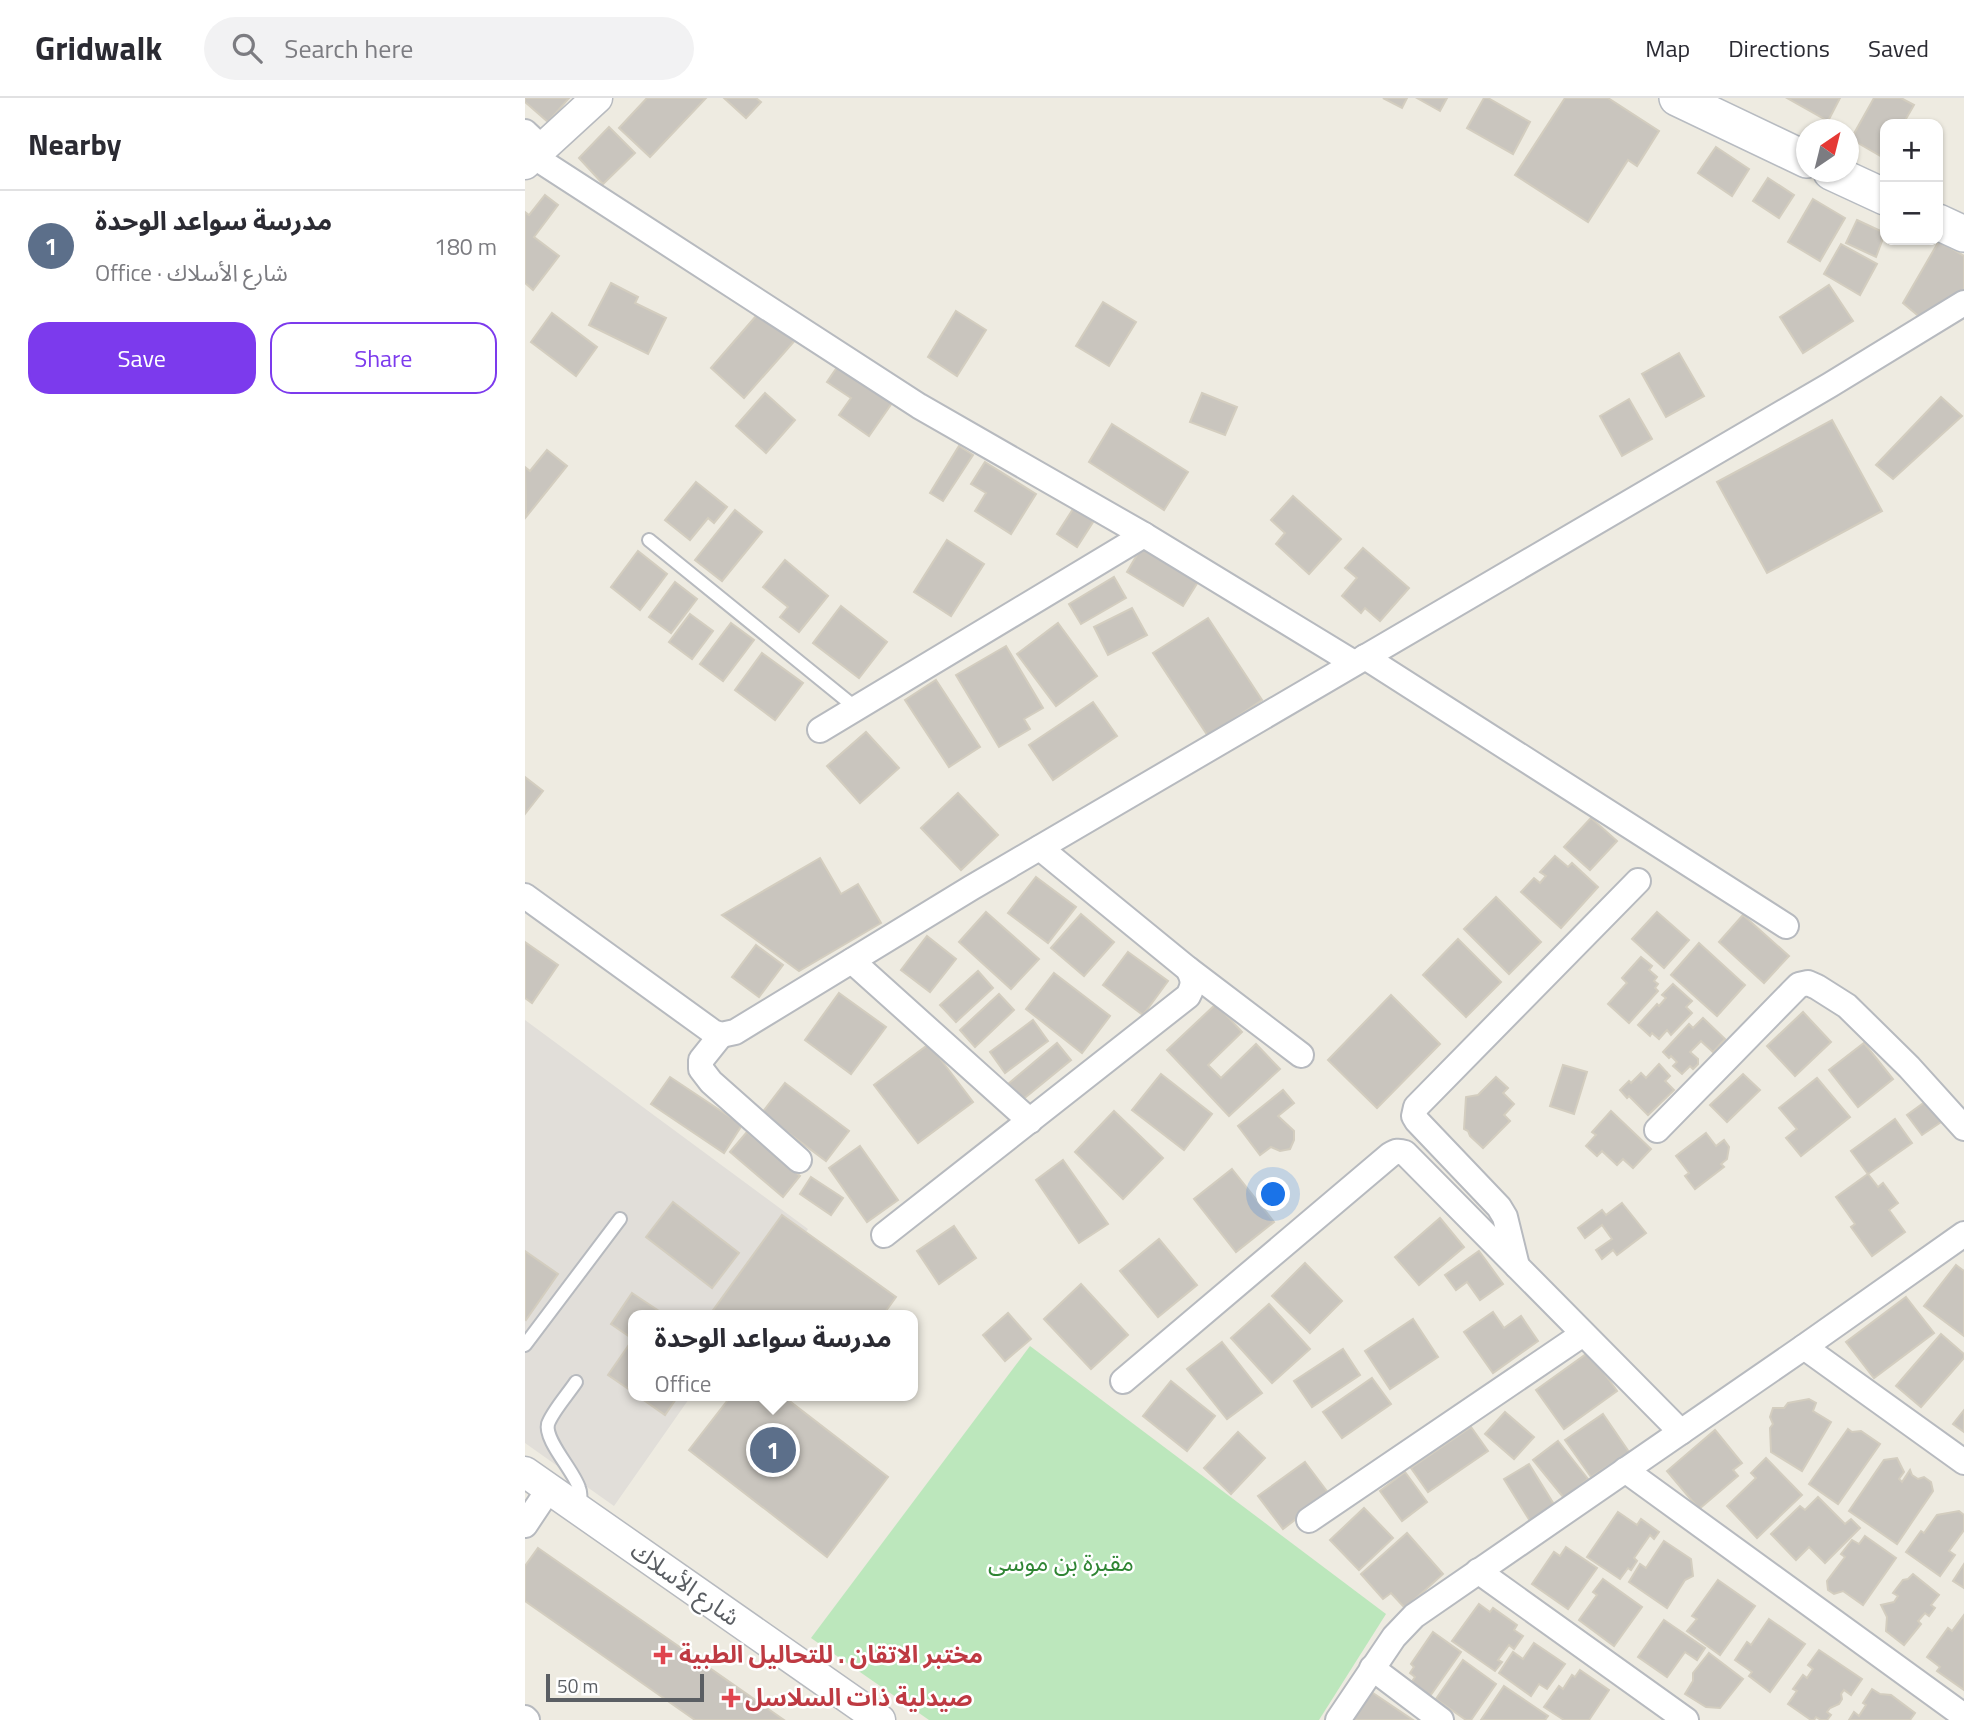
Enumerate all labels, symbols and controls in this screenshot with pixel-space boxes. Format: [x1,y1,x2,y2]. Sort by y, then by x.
search box [204,17,694,80]
text: Gridwalk [35,23,162,73]
icon: search [228,29,266,67]
text: Search here [284,29,413,68]
text: Map [1645,30,1690,66]
text: Directions [1728,30,1830,66]
text: Saved [1868,30,1929,66]
north arrow [1796,119,1859,182]
map controls [1880,119,1943,245]
button: + [1880,119,1943,182]
text: Nearby [28,121,121,167]
button: − [1880,182,1943,245]
text: مدرسة سواعد الوحدة [95,201,332,240]
text: 1 [45,229,57,264]
text: 180 m [434,229,497,264]
text: Office · شارع الأسلاك [95,255,288,290]
button: Save [28,322,256,394]
button: Share [270,322,497,394]
your location [1256,1177,1290,1211]
popup [628,1310,918,1401]
text: مدرسة سواعد الوحدة [654,1318,892,1357]
text: Office [654,1366,711,1401]
pin: 1 [750,1424,796,1476]
street label: شارع الأسلاك [624,1532,748,1634]
park label: مقبرة بن موسى [988,1544,1134,1580]
place label: مختبر اﻻتقان . للتحاليل الطبية [679,1636,983,1672]
marker: مختبر اﻻتقان . للتحاليل الطبية [653,1645,673,1665]
scale bar [546,1671,703,1703]
text: 50 m [557,1671,598,1700]
place label: صيدلية ذات السلاسل [745,1679,973,1715]
marker: صيدلية ذات السلاسل [723,1690,739,1706]

